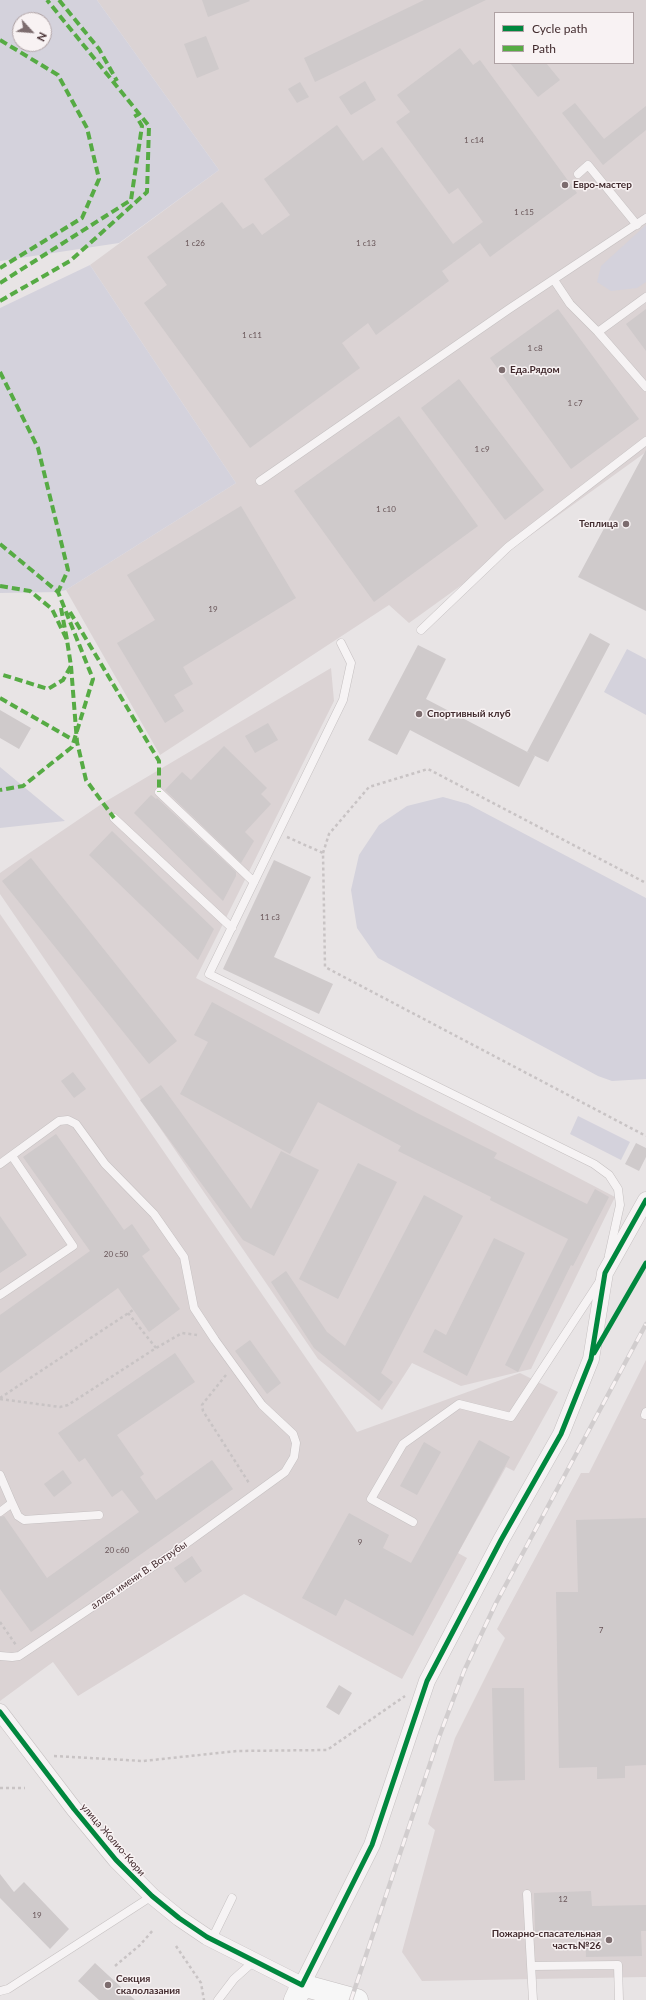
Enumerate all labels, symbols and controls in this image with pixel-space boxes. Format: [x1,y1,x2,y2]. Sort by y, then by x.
north arrow [12,12,52,52]
legend [494,12,634,64]
text: Cycle path [532,21,587,36]
text: N [35,30,50,44]
text: Path [532,41,556,56]
house number: 1 с14 [464,135,484,145]
place label: Евро-мастер [573,179,632,191]
marker: Евро-мастер [560,180,570,190]
house number: 1 с15 [514,207,534,217]
house number: 1 с26 [185,238,205,248]
house number: 1 с13 [356,238,376,248]
house number: 1 с11 [242,330,262,340]
house number: 1 с8 [527,343,543,353]
place label: Еда.Рядом [510,364,560,376]
marker: Еда.Рядом [497,365,507,375]
house number: 1 с7 [567,398,583,408]
house number: 1 с9 [474,444,490,454]
house number: 1 с10 [376,504,396,514]
place label: Теплица [579,518,618,530]
marker: Теплица [621,519,631,529]
house number: 19 [208,604,218,614]
place label: Спортивный клуб [427,708,511,720]
marker: Спортивный клуб [414,709,424,719]
house number: 11 с3 [260,912,280,922]
house number: 20 с50 [104,1249,128,1259]
house number: 9 [358,1537,362,1547]
street label: аллея имени В. Вотрубы [89,1538,189,1612]
house number: 20 с60 [105,1545,129,1555]
house number: 7 [599,1625,603,1635]
street label: улица Жолио-Кюри [78,1801,148,1879]
house number: 12 [558,1894,568,1904]
house number: 19 [32,1910,42,1920]
place label: Пожарно-спасательная часть№26 [492,1928,601,1952]
marker: Пожарно-спасательная часть№26 [604,1935,614,1945]
place label: Секция скалолазания [116,1973,180,1996]
marker: Секция скалолазания [103,1980,113,1990]

